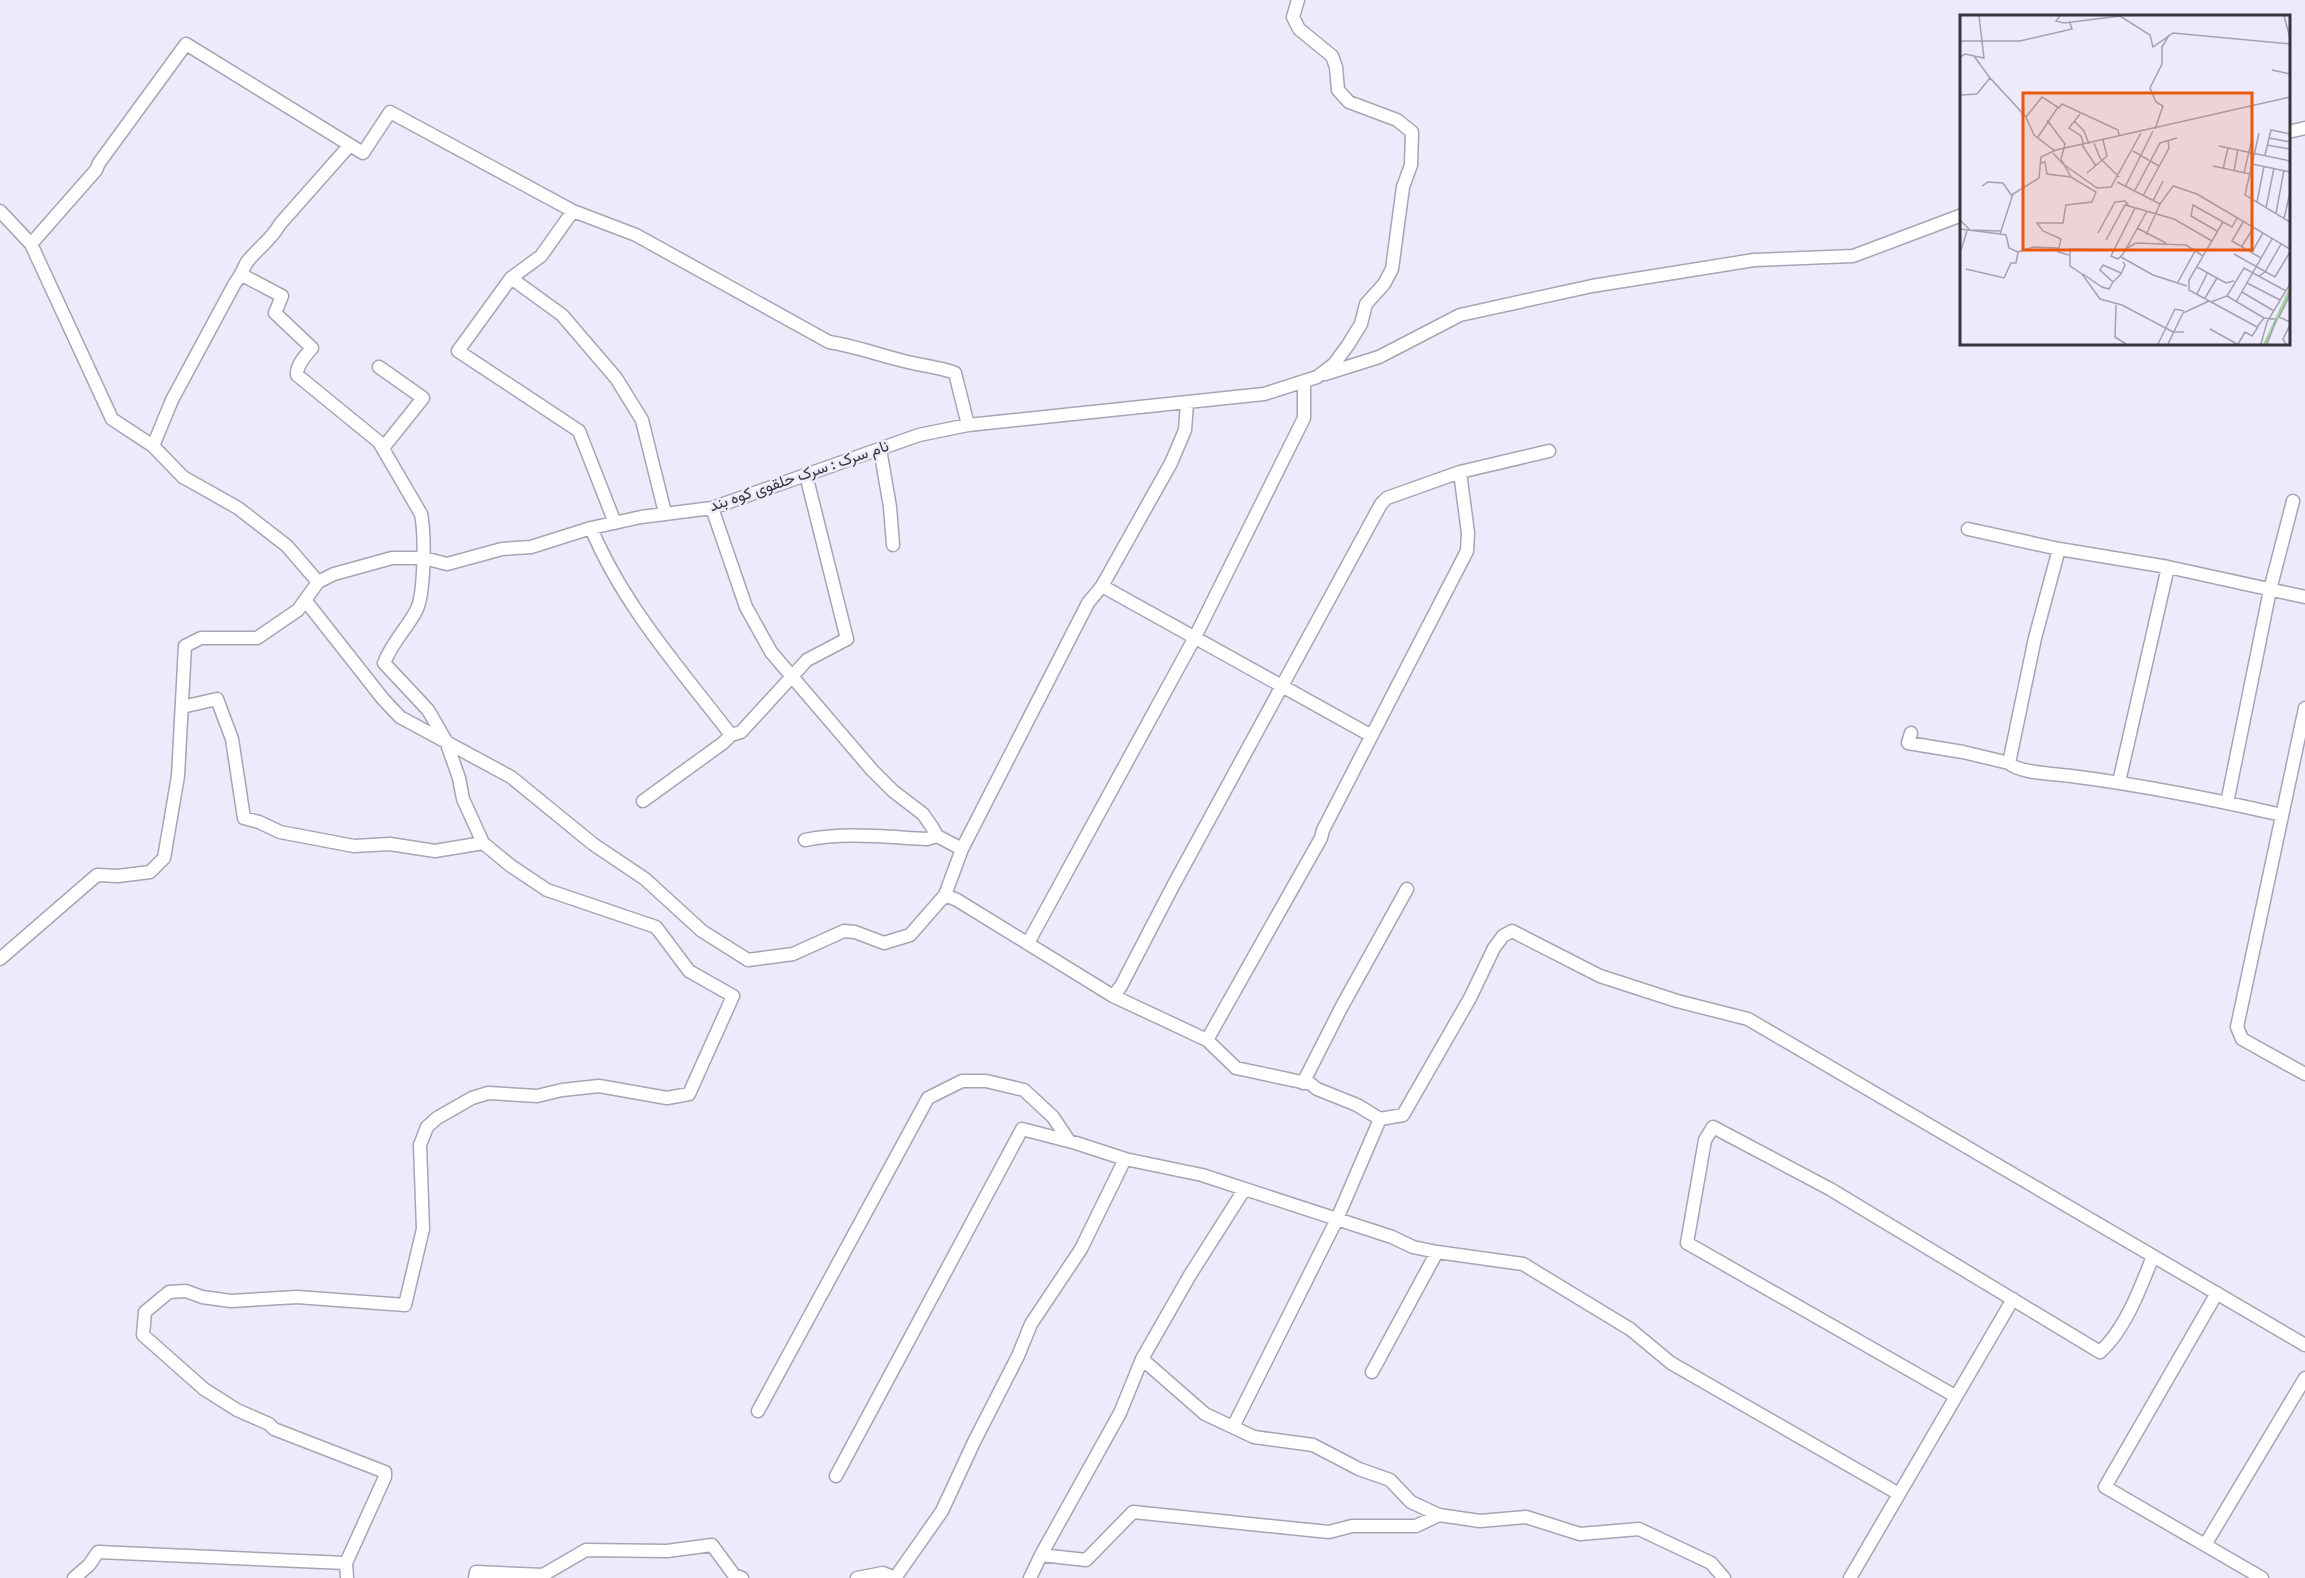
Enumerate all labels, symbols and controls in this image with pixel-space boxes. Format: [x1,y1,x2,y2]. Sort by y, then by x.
inset map [1960,15,2290,345]
street label: نام سرک : سرک حلقوی کوه بند [706,436,892,516]

